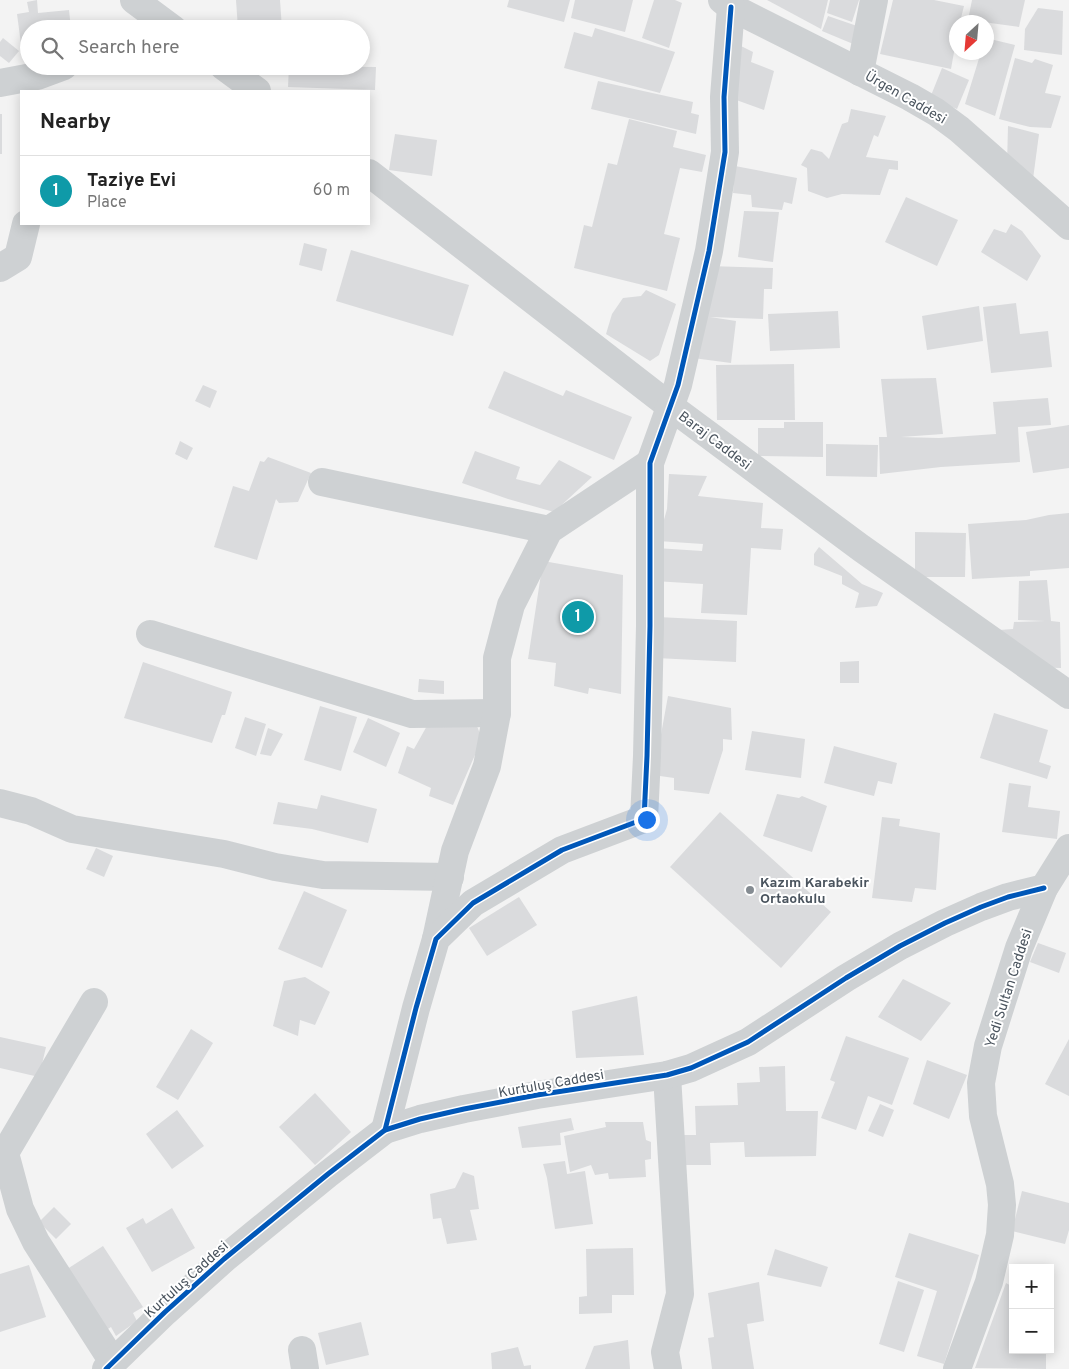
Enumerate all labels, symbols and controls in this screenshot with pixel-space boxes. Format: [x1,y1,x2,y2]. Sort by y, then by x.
north arrow [949,15,994,60]
search box [20,20,370,75]
icon: search [38,34,66,62]
text: Search here [78,36,180,60]
street label: Ürgen Caddesi [861,67,950,128]
text: Nearby [40,109,111,136]
text: Taziye Evi [87,169,176,193]
text: 1 [53,181,59,201]
text: 60 m [313,181,350,201]
text: Place [87,193,127,213]
street label: Baraj Caddesi [674,408,754,474]
pin: 1 [562,598,594,636]
your location [634,807,660,833]
place label: Kazım Karabekir Ortaokulu [760,875,869,908]
marker: Kazım Karabekir Ortaokulu [744,884,756,896]
street label: Yedi Sultan Caddesi [982,927,1037,1050]
street label: Kurtuluş Caddesi [497,1067,605,1102]
street label: Kurtuluş Caddesi [142,1238,232,1322]
map controls [1009,1264,1054,1354]
button: + [1009,1264,1054,1309]
button: − [1009,1309,1054,1354]

